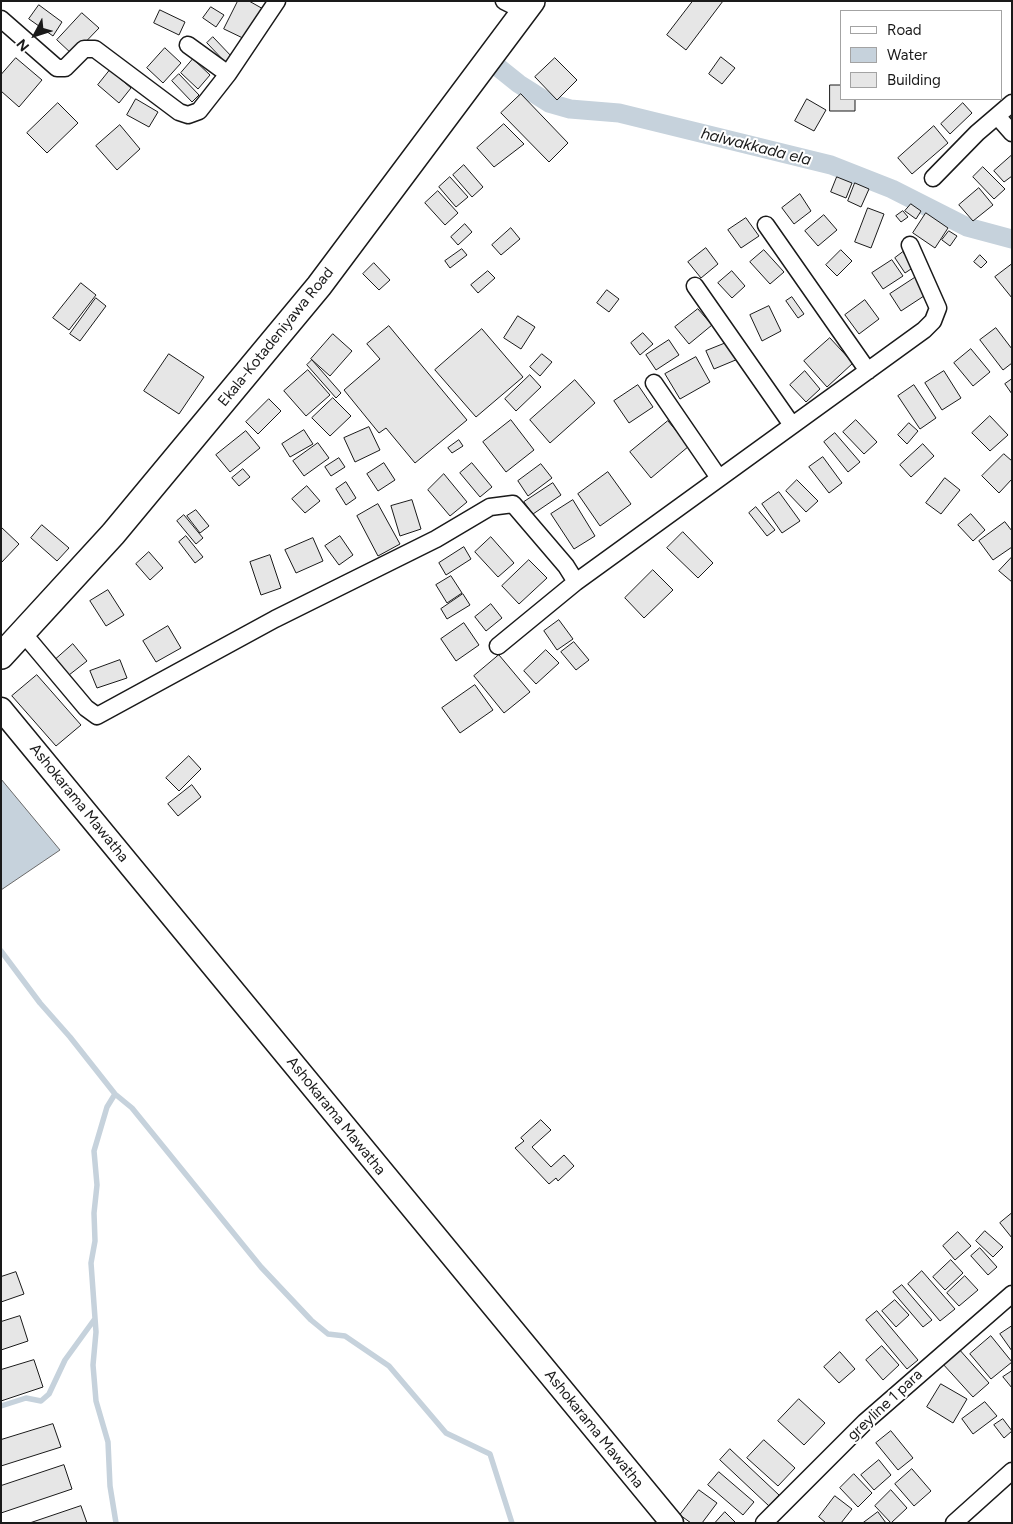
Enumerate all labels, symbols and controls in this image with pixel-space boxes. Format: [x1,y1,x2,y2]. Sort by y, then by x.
north arrow [10,10,60,60]
legend [840,10,1003,100]
text: Road [887,21,922,39]
text: N [13,35,33,55]
text: Water [887,46,927,64]
text: Building [887,71,941,89]
water label: halwakkada ela [699,124,813,170]
street label: Ekala-Kotadeniyawa Road [214,264,338,410]
street label: Ashokarama Mawatha [26,740,132,866]
street label: Ashokarama Mawatha [283,1053,389,1179]
street label: Ashokarama Mawatha [541,1366,647,1492]
street label: greyline 1 para [844,1366,926,1444]

